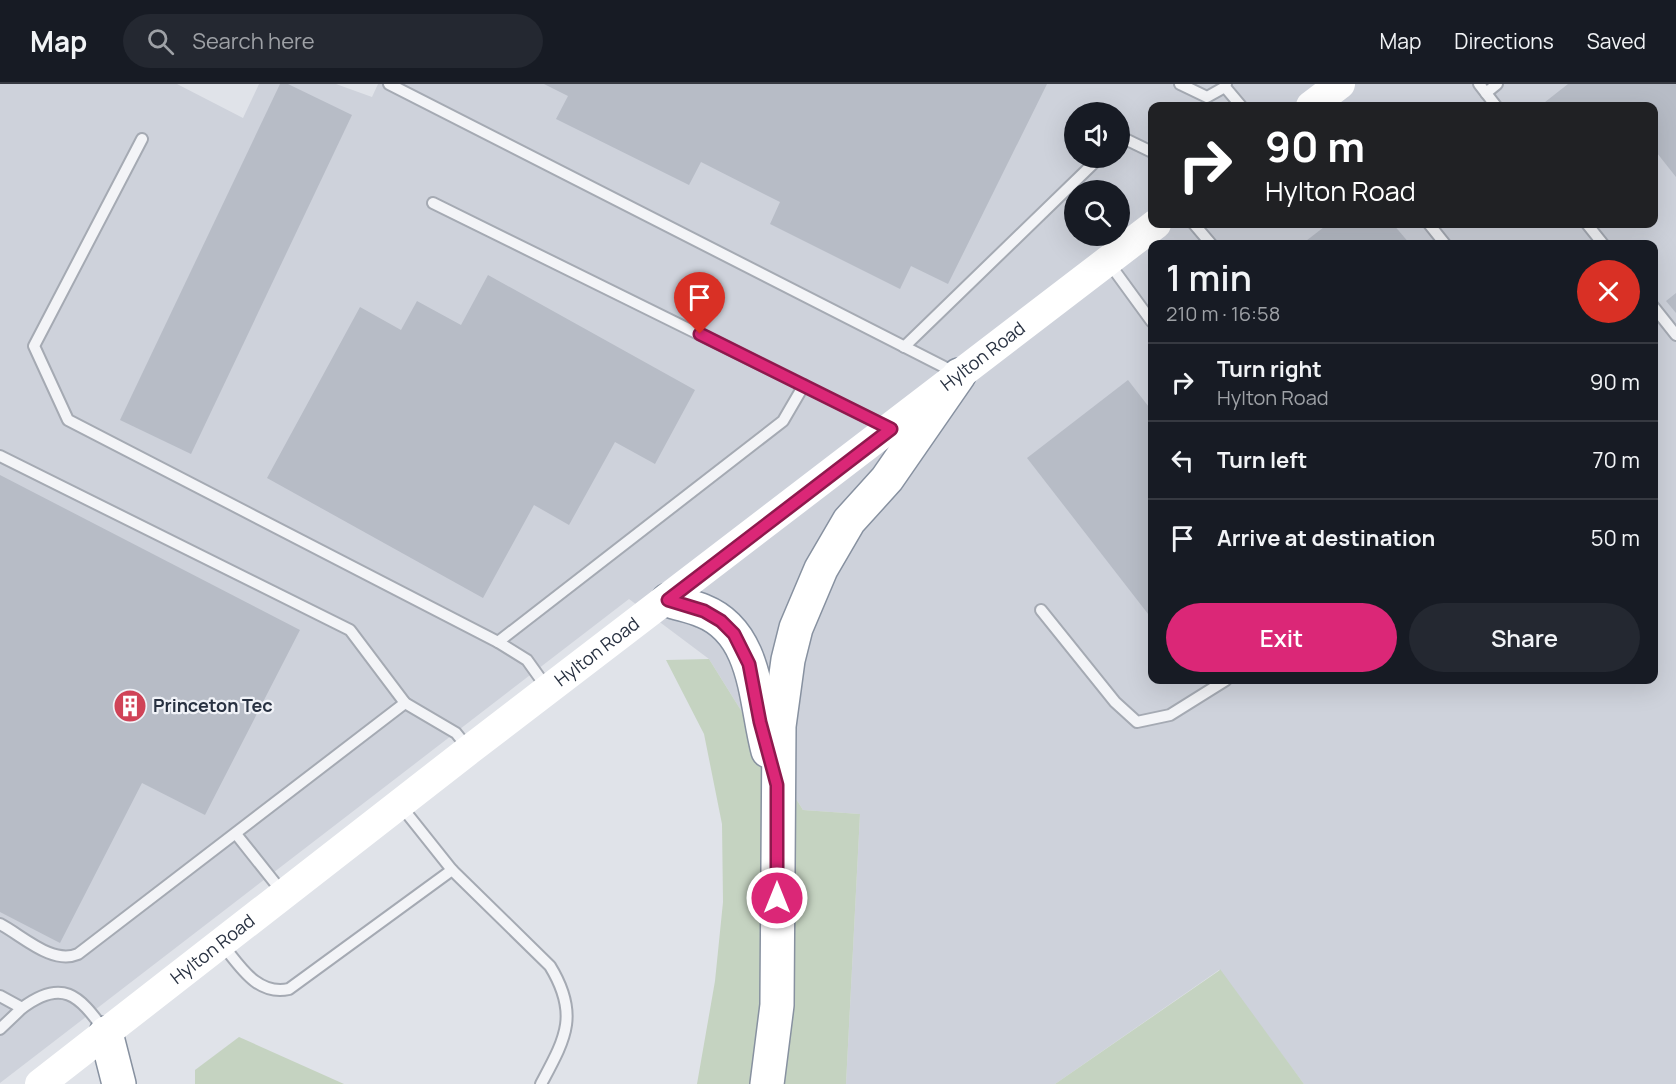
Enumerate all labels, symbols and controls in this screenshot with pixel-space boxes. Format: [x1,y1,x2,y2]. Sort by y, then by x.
search box [123,14,543,68]
text: Map [30,22,87,60]
icon: search [144,25,177,58]
text: Search here [192,26,315,56]
text: Map [1380,27,1421,55]
text: Directions [1454,27,1554,55]
text: Saved [1587,27,1646,55]
map controls [1064,102,1130,246]
button: sound [1064,102,1130,168]
text: 90 m [1265,117,1365,175]
icon: right [1166,126,1244,204]
text: Hylton Road [1265,172,1416,209]
button: search [1064,180,1130,246]
text: 1 min [1166,253,1252,302]
button: close [1577,260,1640,323]
pin [674,272,725,334]
icon: arrive [683,281,716,314]
text: 210 m · 16:58 [1166,300,1280,327]
street label: Hylton Road [935,316,1030,396]
text: Turn right [1217,354,1322,384]
icon: right [1166,366,1199,399]
text: 90 m [1590,367,1640,397]
text: Hylton Road [1217,384,1329,411]
icon: left [1166,444,1199,477]
text: Turn left [1217,445,1307,475]
text: 70 m [1592,445,1640,475]
icon: arrive [1166,522,1199,555]
text: Arrive at destination [1217,523,1435,553]
text: 50 m [1591,523,1640,553]
button: Exit [1166,603,1397,672]
button: Share [1409,603,1640,672]
street label: Hylton Road [549,611,644,691]
building icon: Princeton Tec [112,688,148,724]
place label: Princeton Tec [153,693,273,717]
position arrow [745,866,809,930]
street label: Hylton Road [165,908,259,989]

